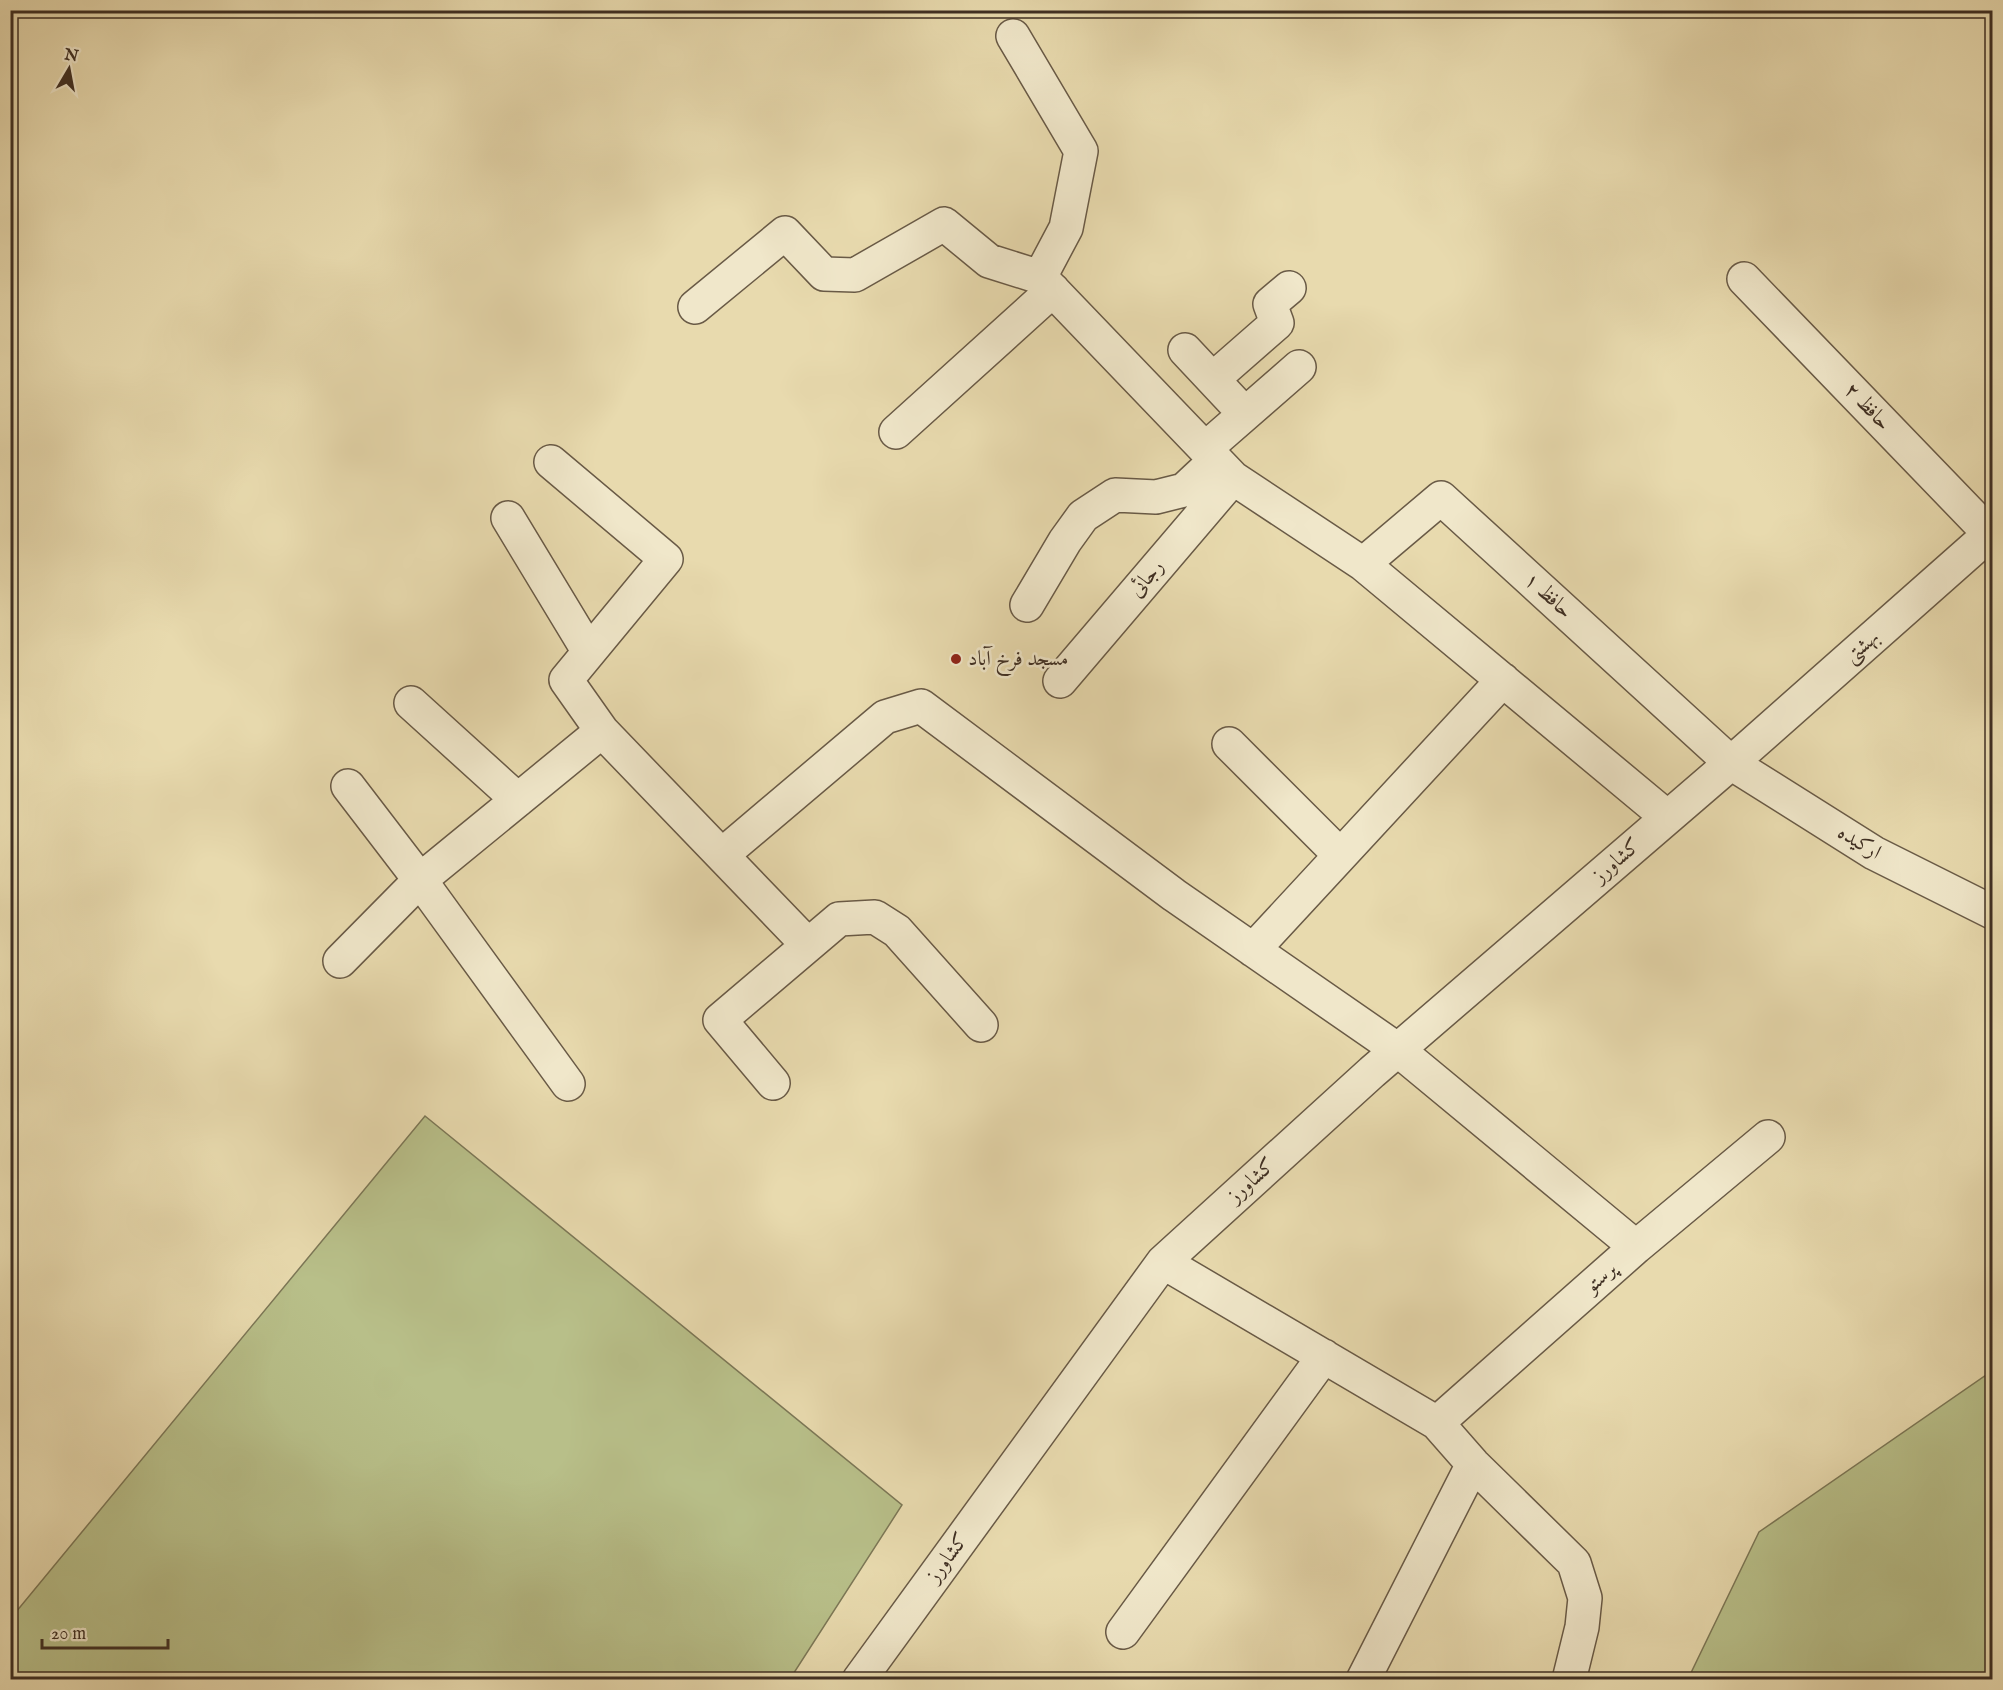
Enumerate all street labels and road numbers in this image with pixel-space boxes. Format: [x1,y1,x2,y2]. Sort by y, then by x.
street label: حافظ ۲ [1838,377,1896,437]
street label: رجائی [1123,554,1171,604]
street label: حافظ ۱ [1518,567,1578,625]
street label: بهشتی [1839,624,1885,670]
street label: ارکیده [1832,819,1886,867]
street label: کشاورز [1586,833,1647,891]
street label: کشاورز [1221,1152,1282,1211]
street label: پرستو [1578,1255,1625,1301]
street label: کشاورز [920,1528,975,1590]

